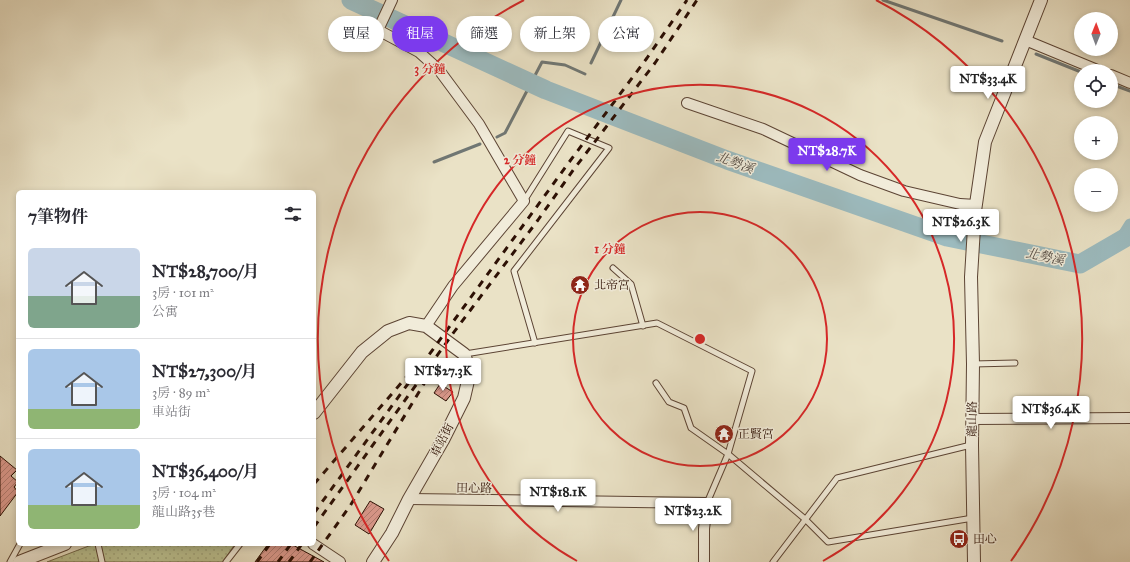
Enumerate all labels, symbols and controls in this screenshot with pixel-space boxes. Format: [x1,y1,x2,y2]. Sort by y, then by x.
north arrow [1074,12,1118,56]
map controls [1074,12,1118,212]
chip: 買屋 [328,16,384,52]
chip: 租屋 [392,16,448,52]
chip: 篩選 [456,16,512,52]
chip: 新上架 [520,16,590,52]
chip: 公寓 [598,16,654,52]
text: 3 分鐘 [414,62,446,77]
button: locate [1074,64,1118,108]
pin: NT$33.4K [947,66,1029,100]
text: NT$33.4K [959,71,1017,87]
button: + [1074,116,1118,160]
pin: NT$28.7K [786,138,868,172]
text: NT$28.7K [797,143,857,159]
water label: 北勢溪 [714,149,758,178]
text: 2 分鐘 [504,153,536,167]
button: − [1074,168,1118,212]
icon: filters [282,203,304,225]
text: 7筆物件 [28,206,88,227]
pin: NT$26.3K [920,209,1002,243]
text: NT$26.3K [932,214,990,230]
text: 1 分鐘 [594,242,626,256]
water label: 北勢溪 [1024,245,1068,269]
text: NT$28,700/月 [152,261,260,282]
icon: home [60,264,108,312]
temple icon: 北帝宮 [569,274,591,296]
place label: 北帝宮 [594,278,630,292]
text: 3房 · 101 m² [152,285,214,301]
text: 公寓 [152,304,178,320]
centre of rings [693,332,707,346]
pin: NT$27.3K [402,358,484,392]
text: NT$27,300/月 [152,361,258,382]
text: NT$27.3K [414,363,472,379]
icon: home [60,365,108,413]
text: 3房 · 89 m² [152,385,210,401]
pin: NT$36.4K [1010,396,1092,430]
street label: 龍山路 [965,401,979,437]
text: NT$36.4K [1022,401,1080,417]
text: 車站街 [152,404,191,420]
street label: 車站街 [428,420,457,459]
temple icon: 正賢宮 [713,423,735,445]
place label: 正賢宮 [738,427,774,441]
text: NT$36,400/月 [152,461,259,482]
icon: home [60,465,108,513]
pin: NT$18.1K [517,479,599,513]
street label: 田心路 [456,481,492,495]
text: NT$18.1K [530,484,586,500]
text: 3房 · 104 m² [152,485,216,501]
pin: NT$23.2K [652,498,734,532]
text: NT$23.2K [664,503,722,519]
text: 龍山路35巷 [152,504,215,520]
bus stop icon: 田心 [948,528,970,550]
place label: 田心 [973,532,997,546]

